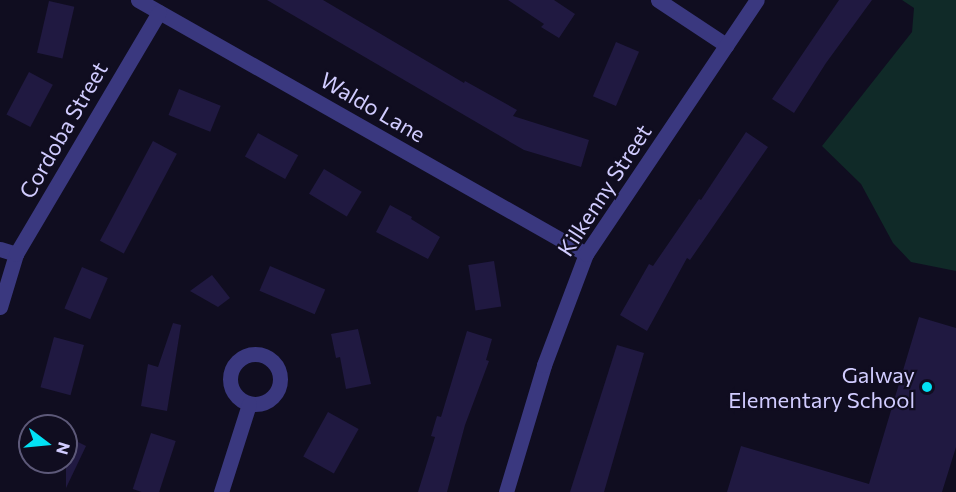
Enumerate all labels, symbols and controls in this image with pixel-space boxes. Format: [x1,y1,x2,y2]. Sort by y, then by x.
street label: Cordoba Street [13,57,113,203]
street label: Waldo Lane [316,66,430,148]
street label: Kilkenny Street [552,119,656,261]
place label: Galway Elementary School [728,361,915,412]
marker: Galway Elementary School [920,380,934,394]
north arrow [18,414,78,474]
text: N [53,440,75,457]

